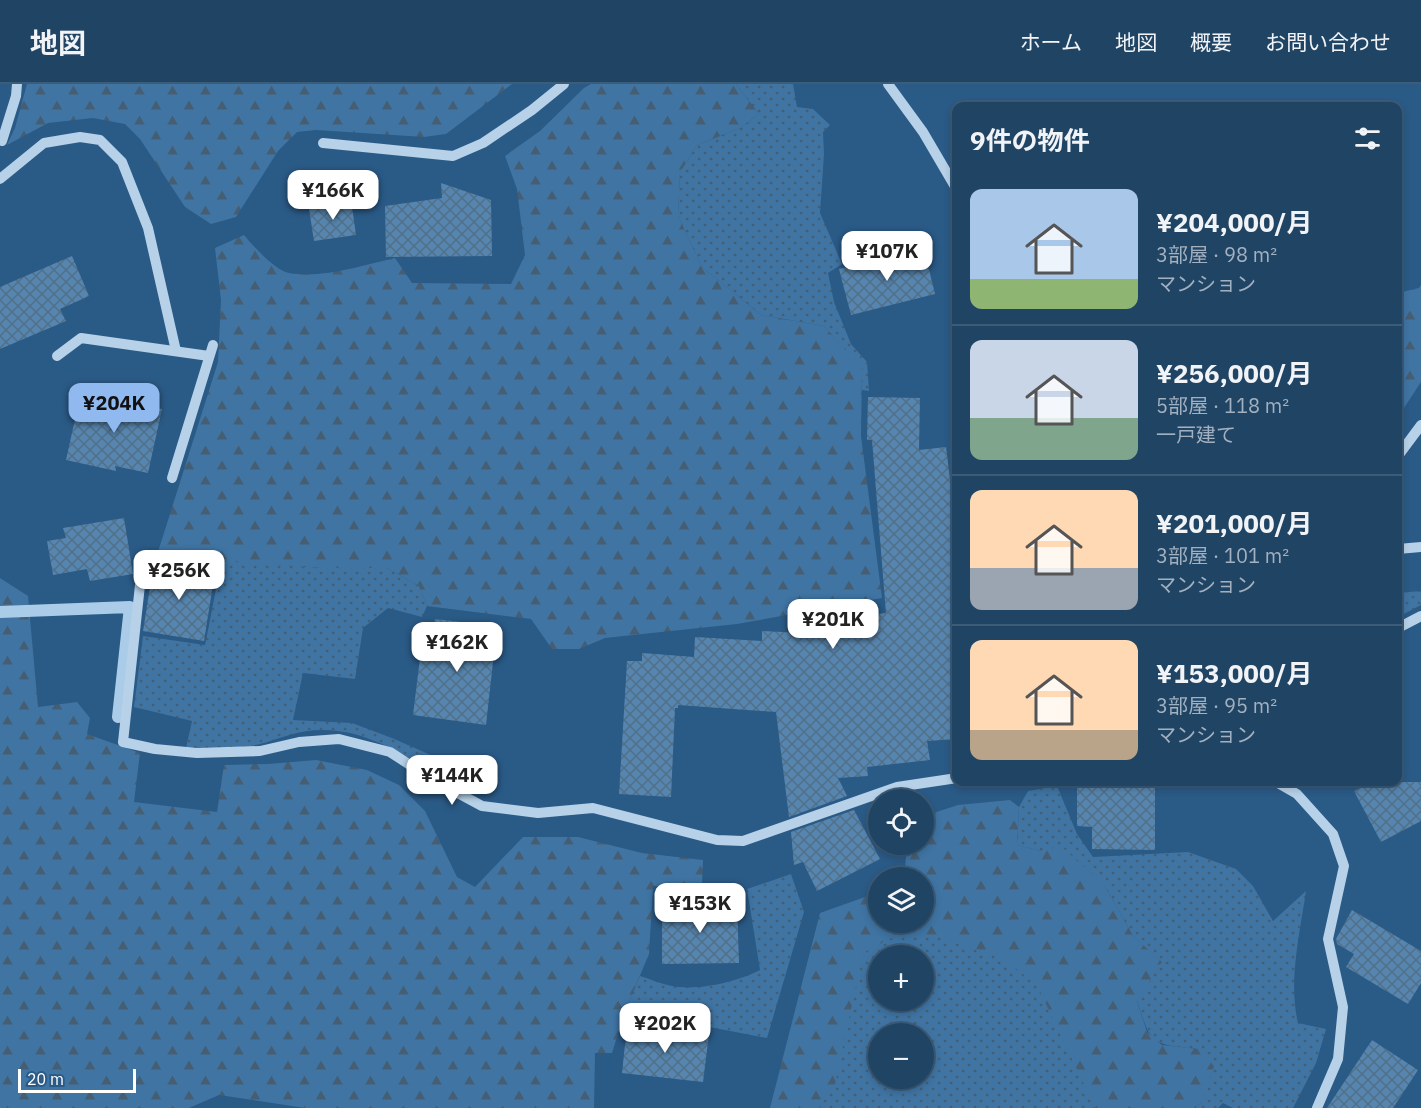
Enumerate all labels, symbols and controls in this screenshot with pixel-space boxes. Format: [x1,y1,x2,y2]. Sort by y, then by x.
text: 地図 [30,24,86,61]
text: ホーム [1020,28,1082,56]
text: 地図 [1115,28,1157,56]
text: 概要 [1190,28,1232,56]
text: お問い合わせ [1265,28,1391,56]
icon: filters [1351,122,1384,155]
text: 9件の物件 [970,123,1090,157]
pin: ¥166K [291,170,375,221]
text: ¥166K [302,176,364,203]
text: ¥204,000/月 [1156,205,1313,239]
icon: home [1018,213,1090,285]
pin: ¥107K [845,231,929,282]
text: ¥107K [856,237,918,264]
text: 3部屋 · 98 m² [1156,241,1277,268]
text: マンション [1156,270,1256,297]
text: ¥256,000/月 [1156,356,1313,390]
icon: home [1018,364,1090,436]
pin: ¥204K [72,383,156,434]
text: ¥204K [83,389,145,416]
text: 5部屋 · 118 m² [1156,392,1289,419]
text: 一戸建て [1156,421,1236,448]
text: ¥201,000/月 [1156,506,1313,540]
icon: home [1018,514,1090,586]
text: 3部屋 · 101 m² [1156,542,1289,569]
pin: ¥256K [137,550,221,601]
text: ¥256K [148,556,210,583]
text: マンション [1156,571,1256,598]
pin: ¥201K [791,599,875,650]
text: ¥201K [802,605,864,632]
pin: ¥162K [415,622,499,673]
text: ¥162K [426,628,488,655]
text: ¥153,000/月 [1156,656,1313,690]
icon: home [1018,664,1090,736]
text: 3部屋 · 95 m² [1156,692,1277,719]
text: マンション [1156,721,1256,748]
pin: ¥144K [410,755,494,806]
text: ¥144K [421,761,483,788]
map controls [868,789,934,1089]
button: locate [868,789,934,855]
button: layers [868,867,934,933]
pin: ¥153K [658,883,742,934]
text: ¥153K [669,889,731,916]
button: + [868,945,934,1011]
pin: ¥202K [623,1003,707,1054]
text: ¥202K [634,1009,696,1036]
button: − [868,1023,934,1089]
scale bar [18,1066,136,1094]
text: 20 m [27,1069,64,1089]

